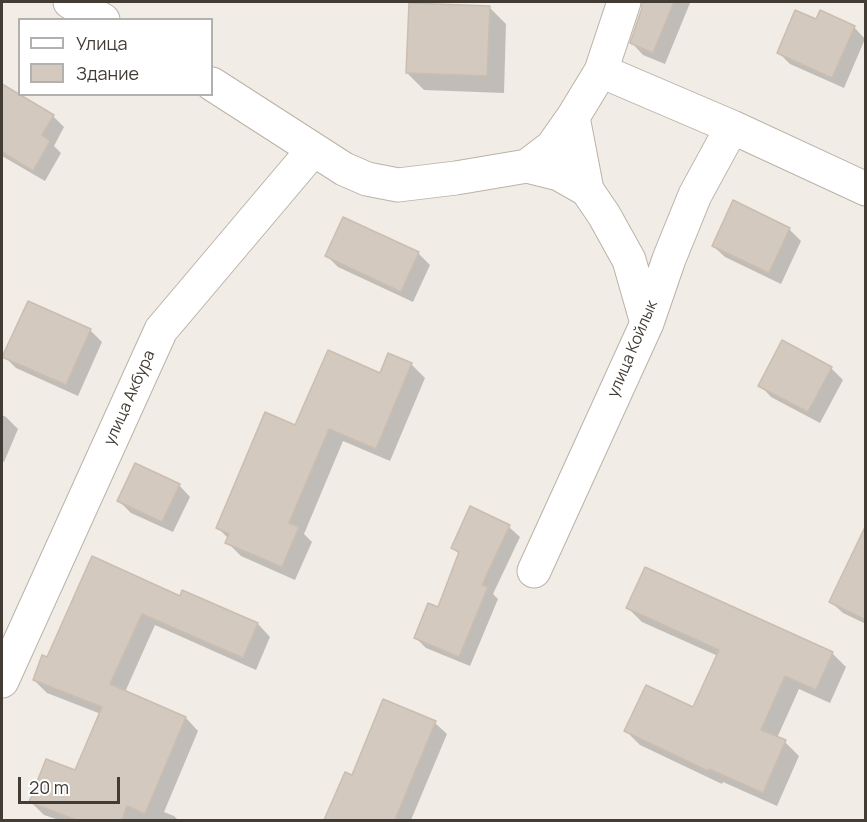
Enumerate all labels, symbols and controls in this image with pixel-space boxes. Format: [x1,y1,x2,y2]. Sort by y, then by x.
legend [18,18,213,96]
text: Улица [76,31,128,55]
text: Здание [76,61,139,85]
street label: улица Койлык [604,298,662,400]
street label: улица Акбура [100,347,160,449]
scale bar [21,765,123,803]
text: 20 m [29,775,69,799]

